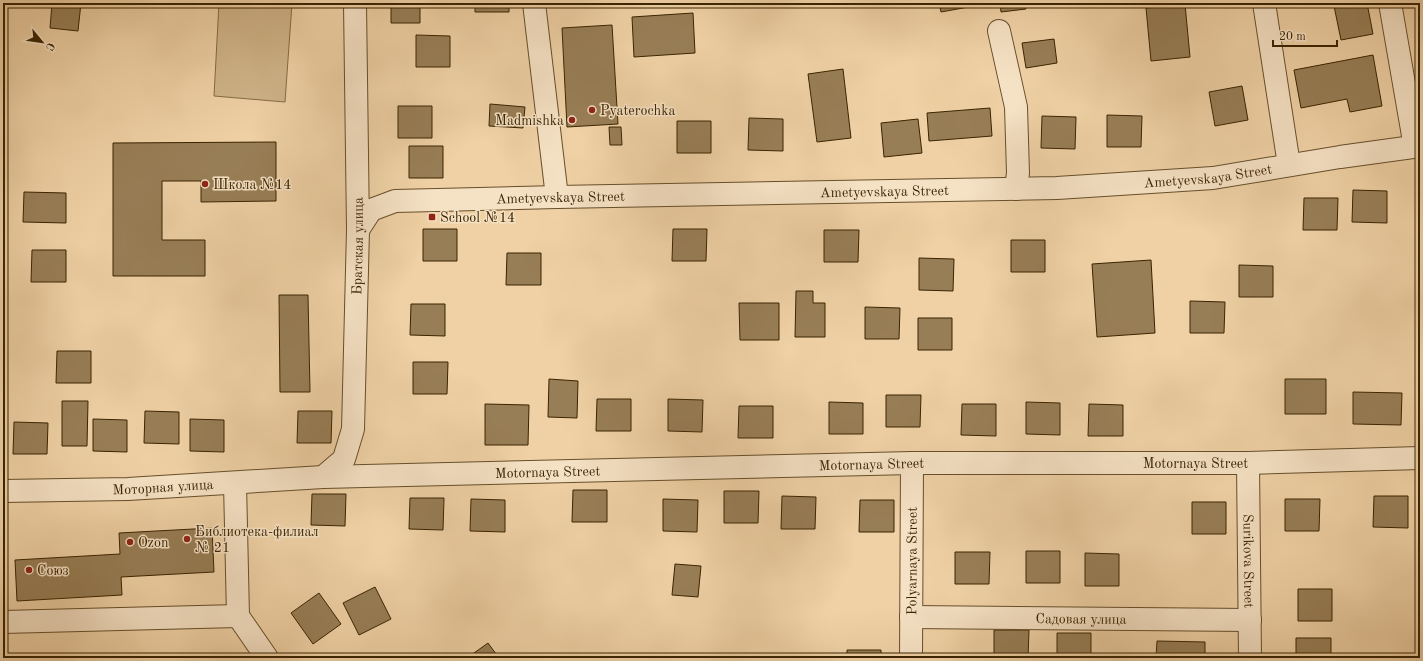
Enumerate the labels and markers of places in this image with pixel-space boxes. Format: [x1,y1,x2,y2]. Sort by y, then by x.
place label: Pyaterochka [600,104,675,118]
marker: Pyaterochka [587,105,597,115]
place label: Madmishka [495,114,564,128]
marker: Madmishka [567,115,577,125]
place label: Школа №14 [213,178,291,192]
marker: Школа №14 [200,179,210,189]
place label: School №14 [440,211,515,225]
marker: School №14 [427,212,437,222]
place label: Библиотека-филиал № 21 [195,525,318,555]
marker: Библиотека-филиал № 21 [182,534,192,544]
place label: Ozon [138,536,169,550]
marker: Ozon [125,537,135,547]
place label: Союз [37,564,69,578]
marker: Союз [24,565,34,575]

